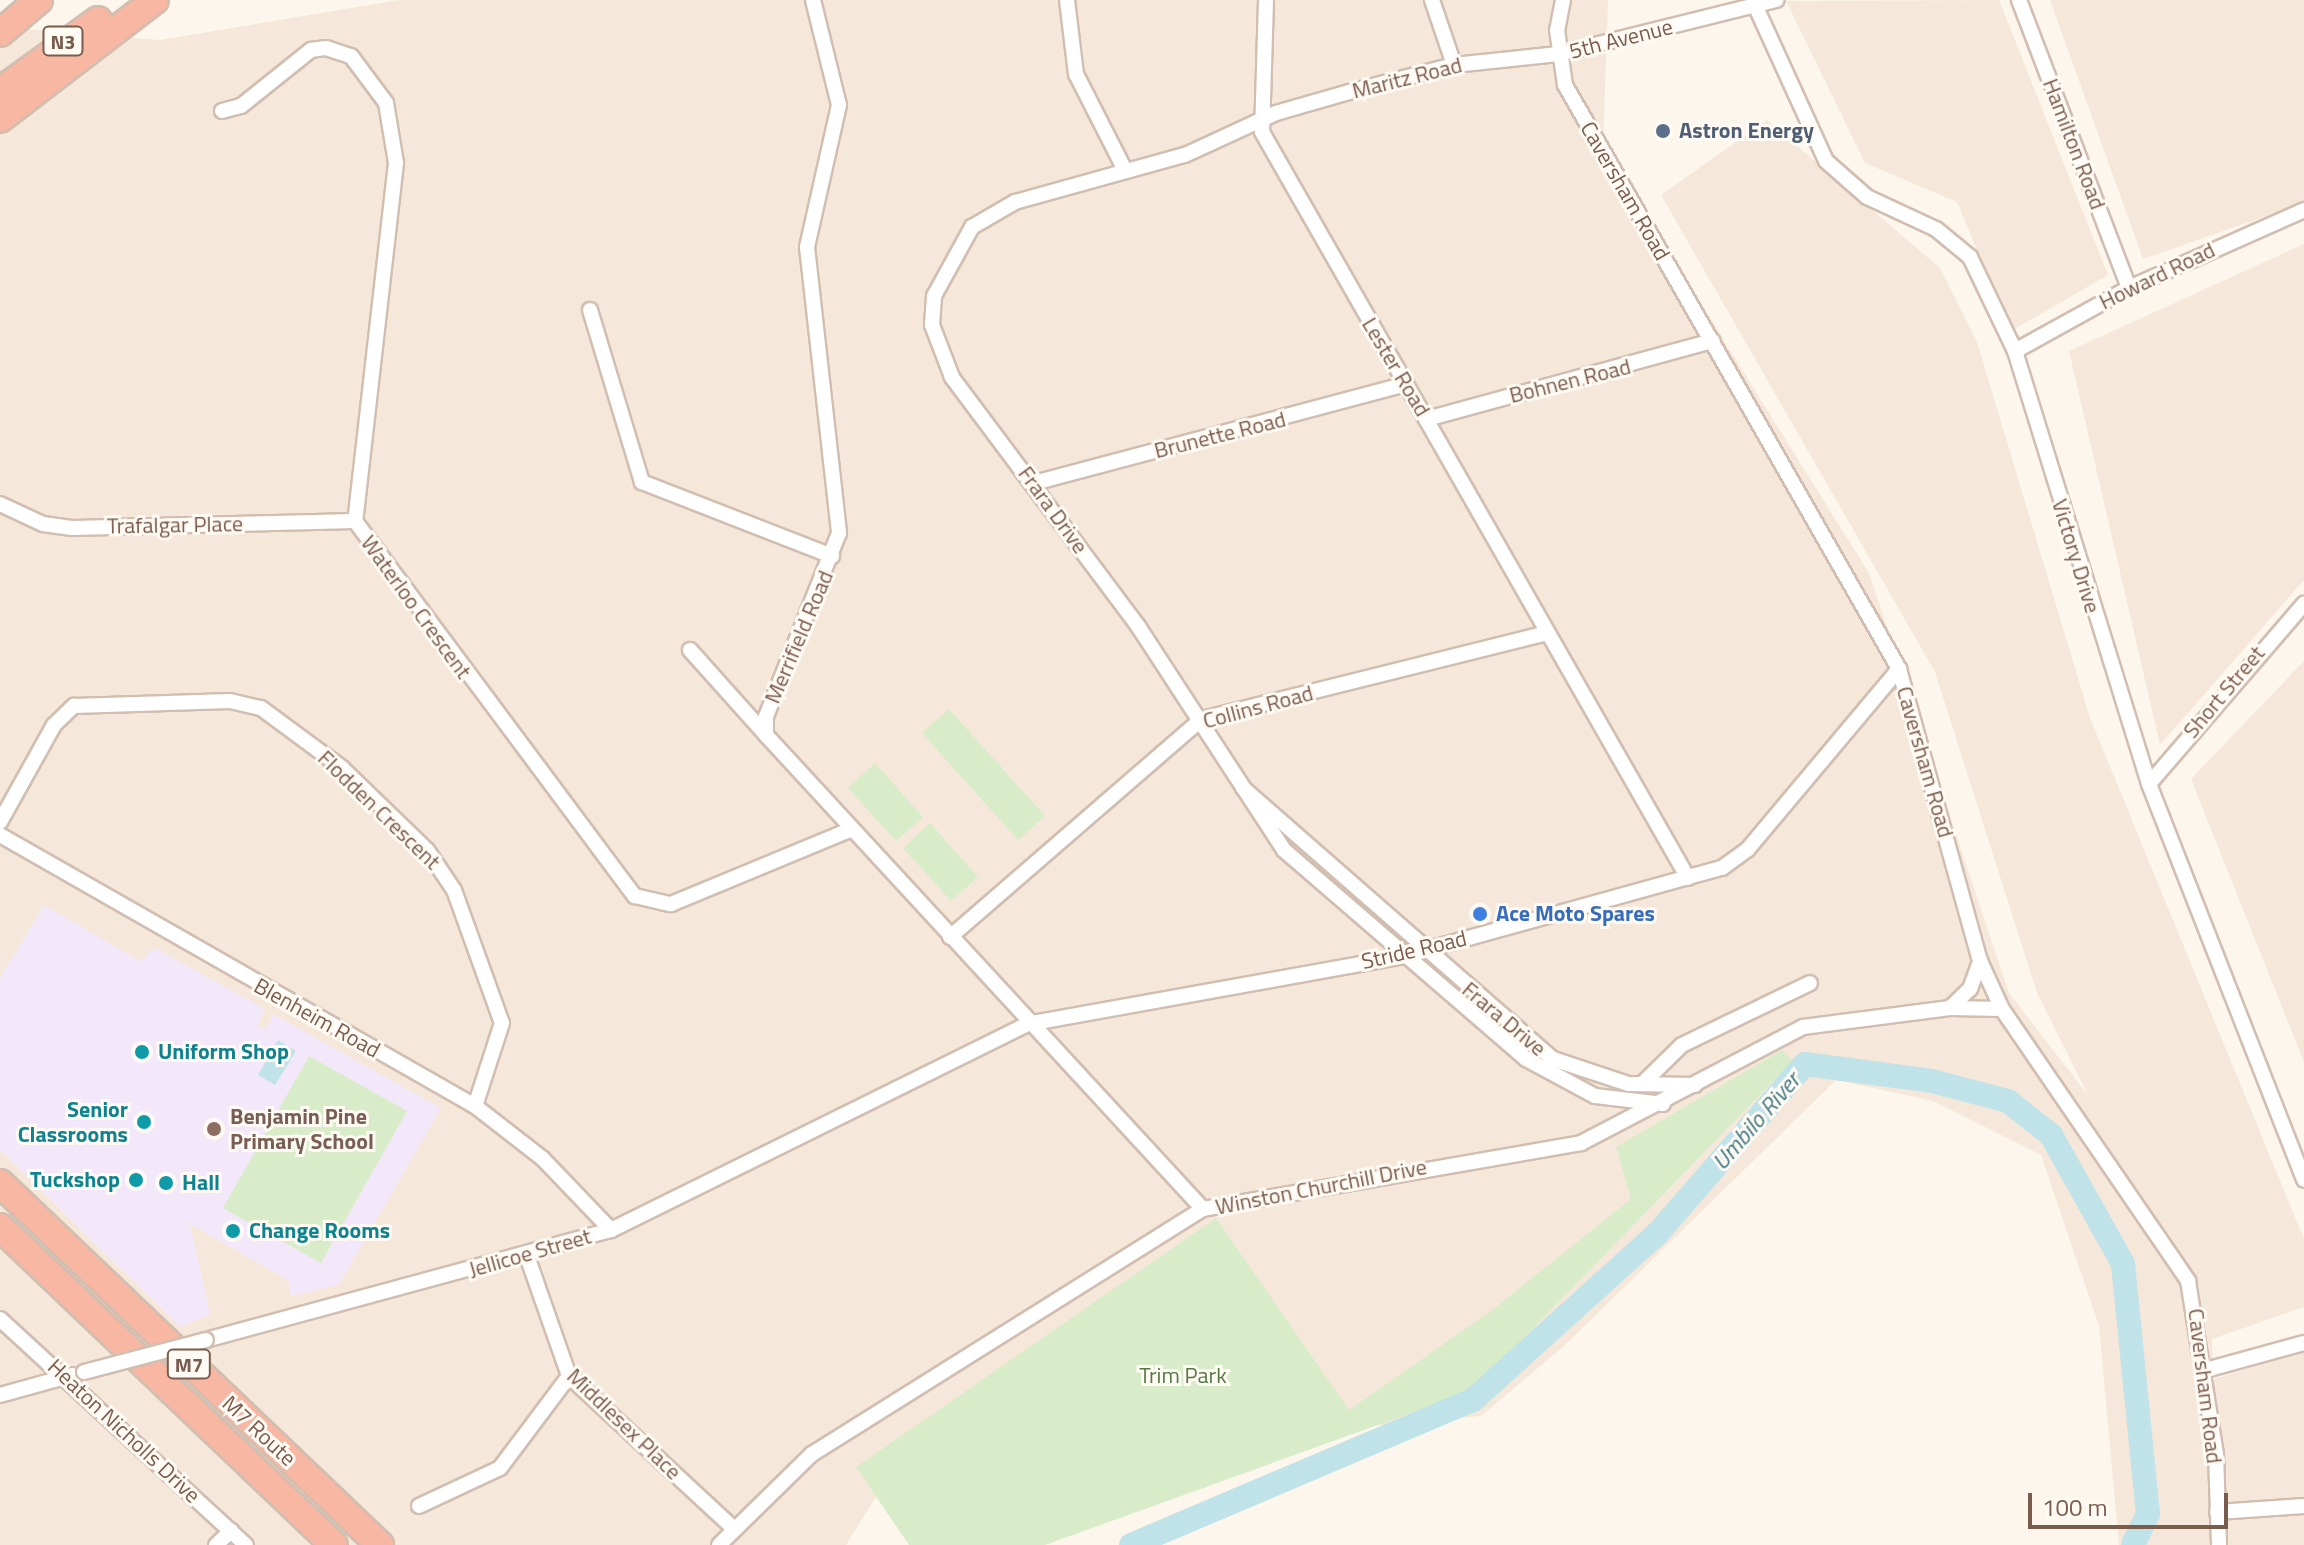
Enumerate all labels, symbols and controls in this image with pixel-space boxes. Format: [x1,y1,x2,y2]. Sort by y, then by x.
street label: 5th Avenue [1567,13,1675,65]
road number: N3 [41,25,85,57]
street label: Maritz Road [1349,52,1465,104]
street label: Hamilton Road [2037,75,2111,213]
street label: Caversham Road [1575,117,1675,265]
place label: Astron Energy [1679,118,1814,144]
marker: Astron Energy [1654,122,1672,140]
street label: Howard Road [2095,237,2219,315]
street label: Lester Road [1356,313,1436,421]
street label: Bohnen Road [1507,353,1633,409]
street label: Brunette Road [1151,406,1289,464]
street label: Frara Drive [1013,461,1093,559]
street label: Victory Drive [2046,496,2106,616]
street label: Trafalgar Place [107,511,243,539]
street label: Waterloo Crescent [355,530,477,684]
street label: Merrifield Road [759,567,839,707]
street label: Short Street [2178,641,2270,743]
street label: Collins Road [1200,680,1316,734]
street label: Caversham Road [1891,683,1959,841]
street label: Flodden Crescent [312,745,446,875]
place label: Ace Moto Spares [1496,901,1655,927]
marker: Ace Moto Spares [1471,905,1489,923]
street label: Stride Road [1359,925,1469,975]
street label: Blenheim Road [249,972,385,1064]
street label: Frara Drive [1457,976,1551,1062]
place label: Uniform Shop [158,1039,289,1065]
marker: Uniform Shop [133,1043,151,1061]
water label: Umbilo River [1706,1066,1806,1176]
place label: Senior Classrooms [18,1096,128,1148]
place label: Benjamin Pine Primary School [230,1103,374,1154]
marker: Senior Classrooms [135,1113,153,1131]
marker: Benjamin Pine Primary School [205,1120,223,1138]
street label: Winston Churchill Drive [1213,1154,1429,1220]
place label: Tuckshop [30,1167,120,1193]
place label: Hall [182,1170,220,1196]
marker: Tuckshop [127,1171,145,1189]
marker: Hall [157,1174,175,1192]
place label: Change Rooms [249,1218,390,1244]
marker: Change Rooms [224,1222,242,1240]
street label: Jellicoe Street [466,1223,594,1283]
street label: Caversham Road [2182,1307,2228,1465]
road number: M7 [165,1348,213,1380]
street label: Heaton Nicholls Drive [42,1354,206,1508]
street label: Middlesex Place [561,1363,687,1485]
park label: Trim Park [1139,1363,1227,1389]
street label: M7 Route [217,1390,301,1472]
scale bar [2032,1477,2232,1527]
text: 100 m [2042,1489,2108,1525]

